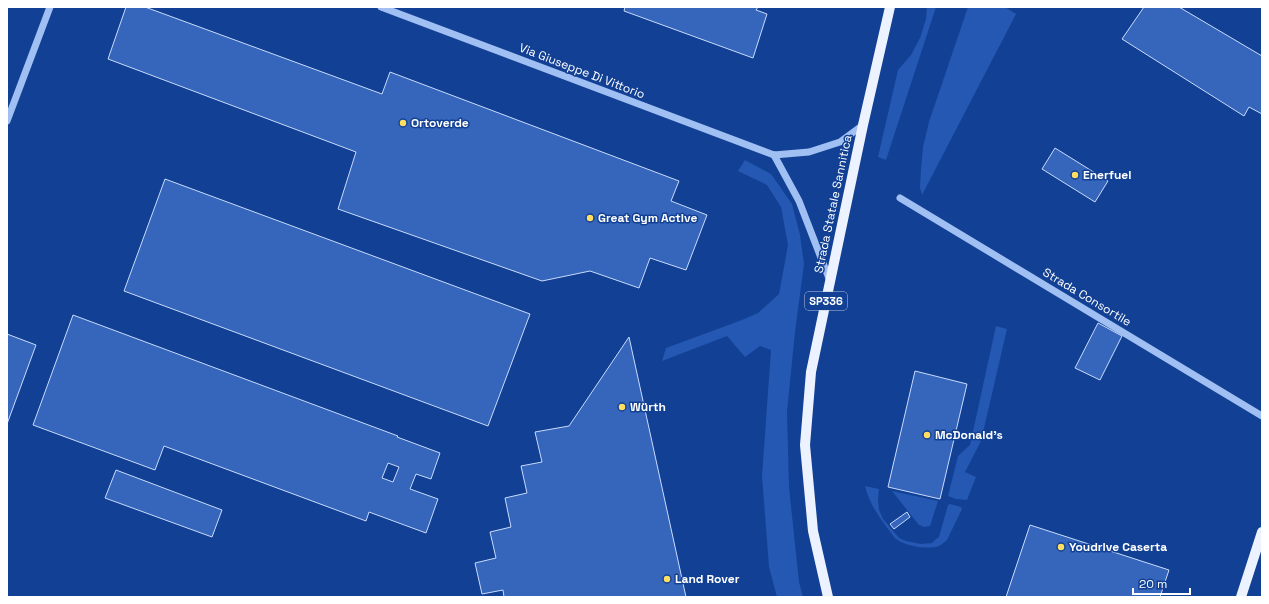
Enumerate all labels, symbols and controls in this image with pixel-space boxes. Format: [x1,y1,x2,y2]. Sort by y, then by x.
street label: Via Giuseppe Di Vittorio [517,40,647,102]
place label: Ortoverde [411,115,469,131]
marker: Ortoverde [398,118,408,128]
street label: Strada Statale Sannitica [811,133,855,275]
place label: Enerfuel [1083,167,1131,183]
marker: Enerfuel [1070,170,1080,180]
place label: Great Gym Active [598,210,697,226]
marker: Great Gym Active [585,213,595,223]
street label: Strada Consortile [1040,264,1134,330]
road number: SP336 [805,292,847,310]
place label: Würth [630,399,666,415]
marker: Würth [617,402,627,412]
place label: McDonald's [935,427,1003,443]
marker: McDonald's [922,430,932,440]
place label: Youdrive Caserta [1069,539,1167,555]
marker: Youdrive Caserta [1056,542,1066,552]
scale bar [1133,570,1190,596]
place label: Land Rover [675,571,740,587]
marker: Land Rover [662,574,672,584]
text: 20 m [1139,576,1167,592]

